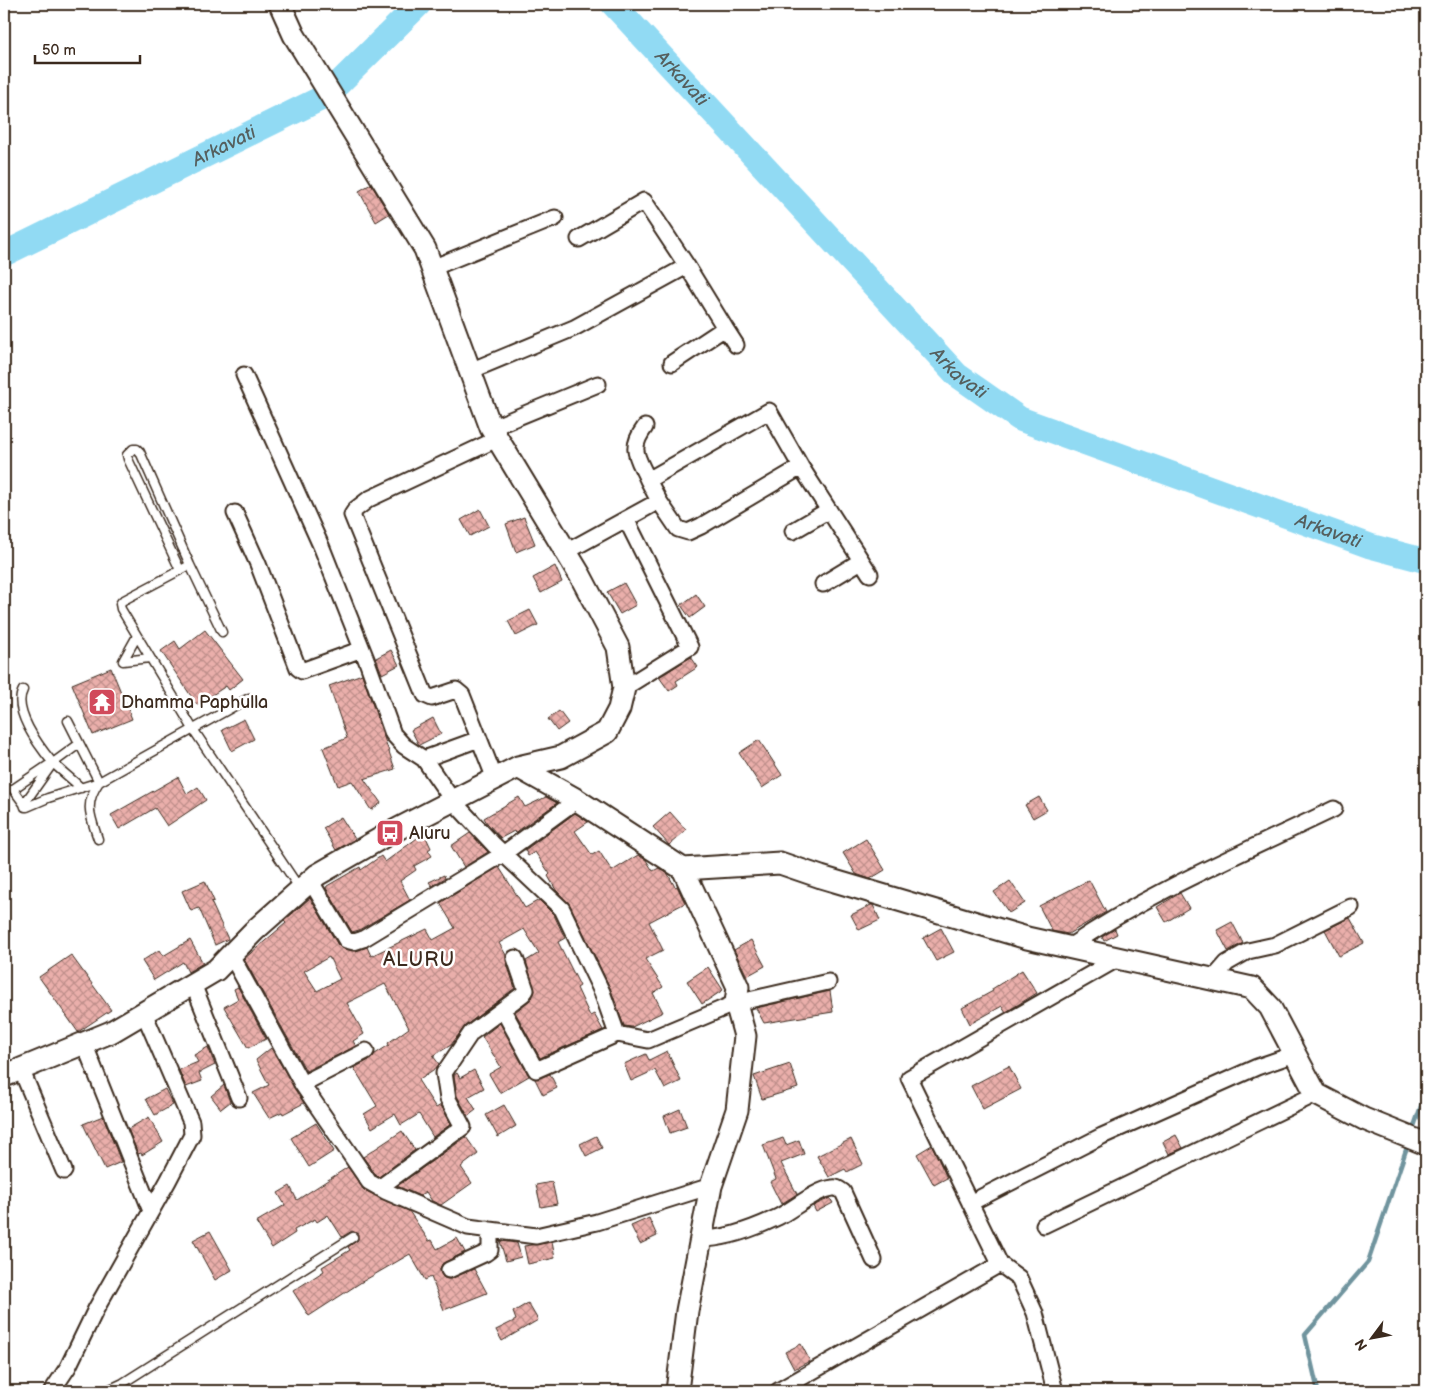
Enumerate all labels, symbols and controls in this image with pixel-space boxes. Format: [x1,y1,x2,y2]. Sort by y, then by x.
scale bar [35,32,140,64]
text: 50 m [42,41,76,60]
water label: Arkavati [649,45,714,111]
water label: Arkavati [187,120,260,172]
water label: Arkavati [925,342,992,404]
water label: Arkavati [1292,508,1365,554]
temple icon: Dhamma Paphulla [87,687,117,717]
place label: Dhamma Paphulla [121,692,268,713]
bus stop icon: Aluru [375,818,405,848]
place label: Aluru [409,823,451,844]
district label: ALURU [383,948,455,972]
north arrow [1348,1312,1398,1362]
text: N [1351,1336,1371,1354]

